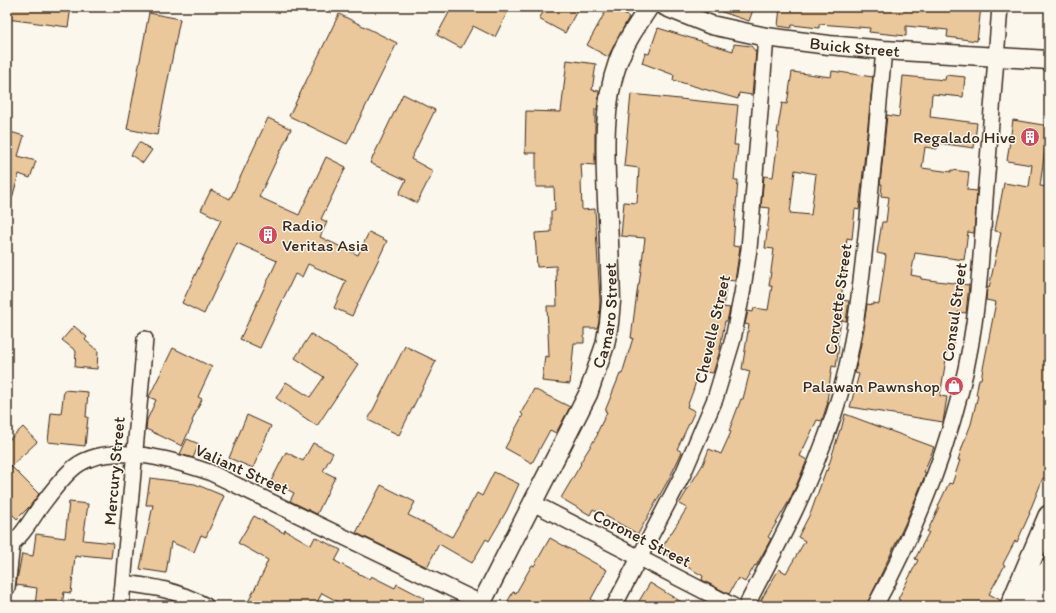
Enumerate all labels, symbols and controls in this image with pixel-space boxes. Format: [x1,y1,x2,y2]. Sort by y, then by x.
street label: Buick Street [808,33,901,61]
building icon: Regalado Hive [1019,126,1041,148]
place label: Regalado Hive [913,127,1016,147]
place label: Radio Veritas Asia [282,215,368,255]
building icon: Radio Veritas Asia [257,224,279,246]
street label: Corvette Street [820,242,856,356]
street label: Consul Street [937,261,971,363]
street label: Camaro Street [588,262,621,371]
street label: Chevelle Street [690,273,734,385]
shop icon: Palawan Pawnshop [943,375,965,397]
place label: Palawan Pawnshop [802,376,940,396]
street label: Mercury Street [99,416,129,526]
street label: Valiant Street [192,439,292,499]
street label: Coronet Street [590,505,694,571]

